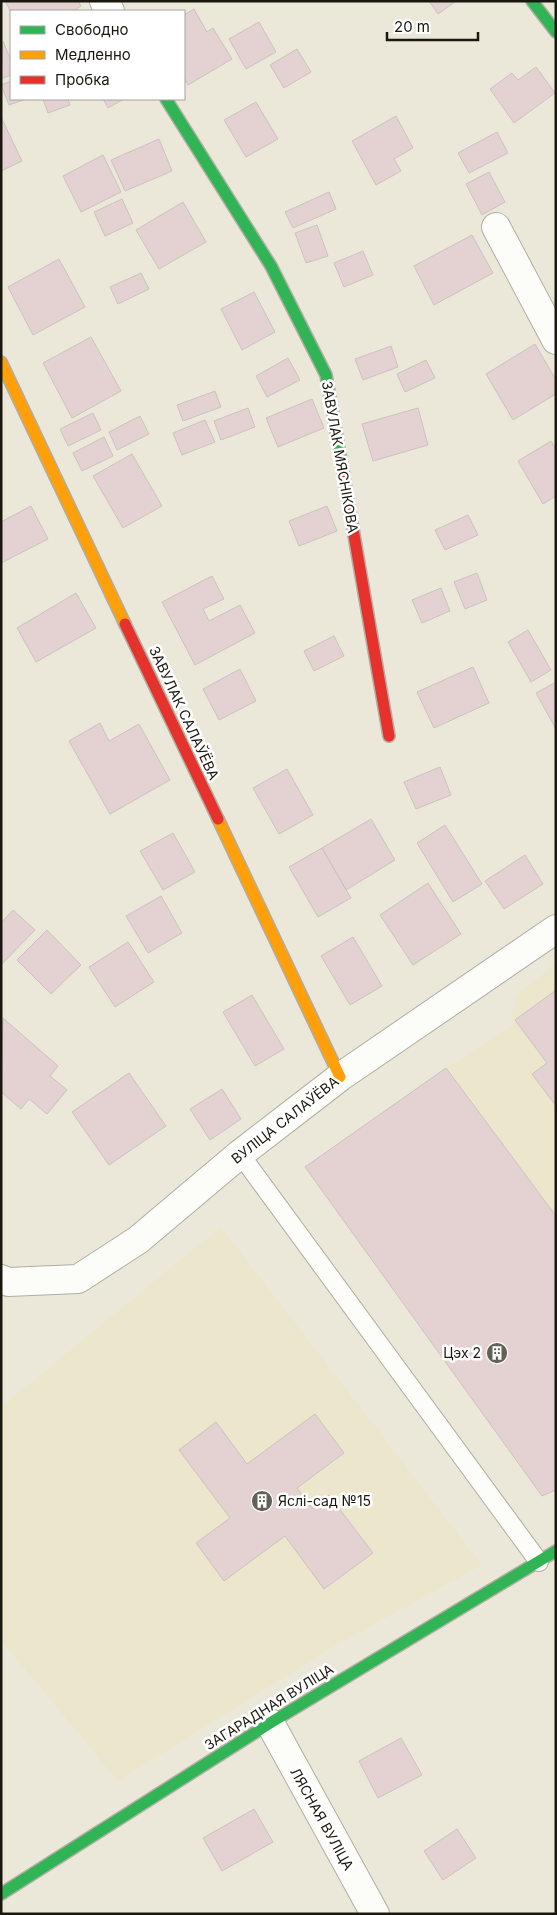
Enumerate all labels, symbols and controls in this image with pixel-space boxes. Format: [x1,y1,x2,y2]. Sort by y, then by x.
legend [10,10,185,100]
scale bar [387,10,478,42]
text: 20 m [394,17,430,36]
text: Свободно [55,20,129,39]
text: Медленно [55,45,131,64]
text: Пробка [55,70,110,89]
street label: ЗАВУЛАК МЯСНІКОВА [319,379,362,535]
street label: ЗАВУЛАК САЛАЎЁВА [146,643,224,783]
street label: ВУЛІЦА САЛАЎЁВА [227,1071,342,1167]
building icon: Цэх 2 [485,1341,509,1365]
place label: Цэх 2 [443,1344,481,1361]
building icon: Яслі-сад №15 [250,1489,274,1513]
place label: Яслі-сад №15 [278,1492,371,1509]
street label: ЗАГАРАДНАЯ ВУЛІЦА [201,1660,337,1753]
street label: ЛЯСНАЯ ВУЛІЦА [287,1764,358,1873]

